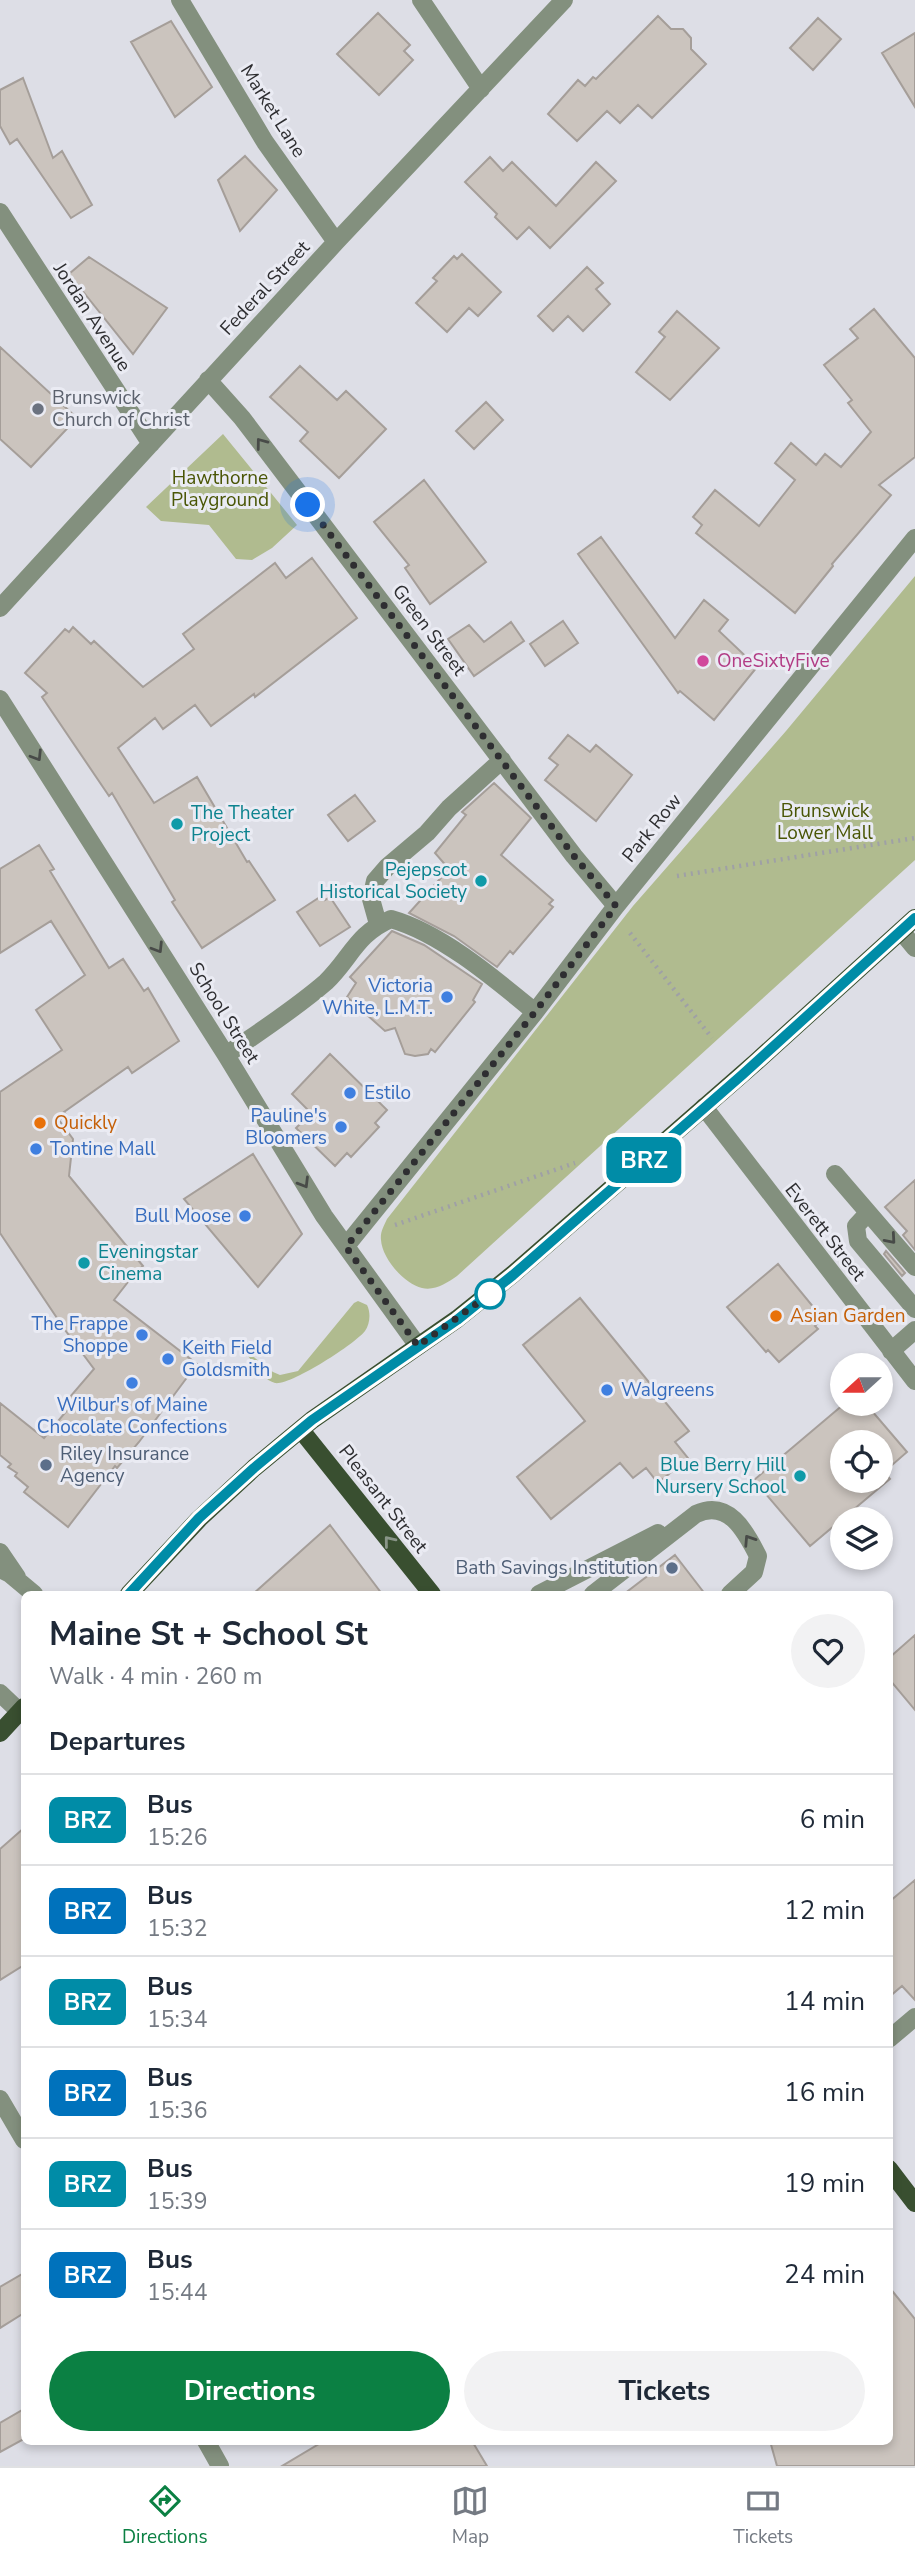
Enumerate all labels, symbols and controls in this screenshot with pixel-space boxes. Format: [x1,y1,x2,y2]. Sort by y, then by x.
street label: Market Lane [234,59,312,163]
street label: Federal Street [214,235,316,341]
street label: Jordan Avenue [47,257,137,376]
place label: Brunswick Church of Christ [52,385,190,433]
marker: Brunswick Church of Christ [30,401,46,417]
one-way arrow [257,439,270,451]
park label: Hawthorne Playground [171,465,269,513]
your location [290,487,325,522]
street label: Green Street [386,579,472,681]
place label: OneSixtyFive [717,648,830,674]
marker: OneSixtyFive [695,653,711,669]
one-way arrow [28,749,41,762]
street label: Park Row [616,788,688,868]
park label: Brunswick Lower Mall [777,798,873,846]
place label: The Theater Project [191,800,294,848]
marker: The Theater Project [169,816,185,832]
place label: Pejepscot Historical Society [319,857,467,905]
marker: Pejepscot Historical Society [473,873,489,889]
one-way arrow [150,941,163,954]
street label: School Street [183,957,266,1069]
place label: Victoria White, L.M.T. [322,973,433,1021]
marker: Victoria White, L.M.T. [439,989,455,1005]
place label: Estilo [364,1080,411,1106]
marker: Estilo [342,1085,358,1101]
place label: Pauline's Bloomers [245,1103,327,1151]
place label: Quickly [54,1110,117,1136]
marker: Quickly [32,1115,48,1131]
marker: Pauline's Bloomers [333,1119,349,1135]
place label: Tontine Mall [50,1136,156,1162]
line badge: BRZ [604,1137,684,1183]
marker: Tontine Mall [28,1141,44,1157]
text: BRZ [620,1144,668,1176]
one-way arrow [296,1176,309,1189]
street label: Everett Street [779,1178,872,1286]
place label: Bull Moose [135,1203,231,1229]
marker: Bull Moose [237,1208,253,1224]
one-way arrow [883,1231,895,1244]
place label: Eveningstar Cinema [98,1239,199,1287]
marker: Eveningstar Cinema [76,1255,92,1271]
unlabelled marker [475,1279,505,1309]
place label: Asian Garden [790,1303,906,1329]
marker: Asian Garden [768,1308,784,1324]
place label: The Frappe Shoppe [32,1311,128,1359]
marker: The Frappe Shoppe [134,1327,150,1343]
place label: Keith Field Goldsmith [182,1335,272,1383]
marker: Keith Field Goldsmith [160,1351,176,1367]
north arrow [830,1353,892,1416]
map controls [830,1353,893,1570]
marker: Wilbur's of Maine Chocolate Confections [124,1375,140,1391]
place label: Walgreens [621,1377,714,1403]
marker: Walgreens [599,1382,615,1398]
place label: Wilbur's of Maine Chocolate Confections [37,1392,227,1440]
button: locate [830,1430,893,1493]
street label: Pleasant Street [332,1439,434,1559]
place label: Riley Insurance Agency [60,1441,189,1489]
place label: Blue Berry Hill Nursery School [655,1452,786,1500]
marker: Riley Insurance Agency [38,1457,54,1473]
marker: Blue Berry Hill Nursery School [792,1468,808,1484]
button: layers [830,1507,893,1570]
one-way arrow [744,1535,757,1548]
one-way arrow [385,1536,397,1549]
place label: Bath Savings Institution [455,1555,658,1581]
marker: Bath Savings Institution [664,1560,680,1576]
text: Maine St + School St [49,1612,368,1657]
button: heart [791,1614,865,1688]
text: Walk · 4 min · 260 m [49,1661,262,1692]
text: Departures [49,1724,185,1759]
text: Bus [147,1787,193,1822]
text: 6 min [800,1802,865,1837]
text: BRZ [64,1804,111,1836]
text: 15:26 [147,1822,207,1853]
text: Bus [147,1878,193,1913]
text: 12 min [784,1893,865,1928]
text: BRZ [64,1895,111,1927]
text: 15:32 [147,1913,207,1944]
text: Bus [147,1969,193,2004]
text: 14 min [784,1984,865,2019]
text: BRZ [64,1986,111,2018]
text: 15:34 [147,2004,207,2035]
text: Bus [147,2060,193,2095]
text: 16 min [784,2075,865,2110]
text: BRZ [64,2077,111,2109]
text: 15:36 [147,2095,207,2126]
text: Bus [147,2151,193,2186]
text: 19 min [784,2166,865,2201]
text: BRZ [64,2168,111,2200]
text: 15:39 [147,2186,207,2217]
text: Bus [147,2242,193,2277]
text: 24 min [784,2257,865,2292]
text: BRZ [64,2259,111,2291]
text: 15:44 [147,2277,207,2308]
button: Directions [49,2351,450,2431]
button: Tickets [464,2351,865,2431]
tab: Directions [122,2482,208,2550]
tab: Map [451,2482,489,2550]
tab: Tickets [733,2482,793,2550]

